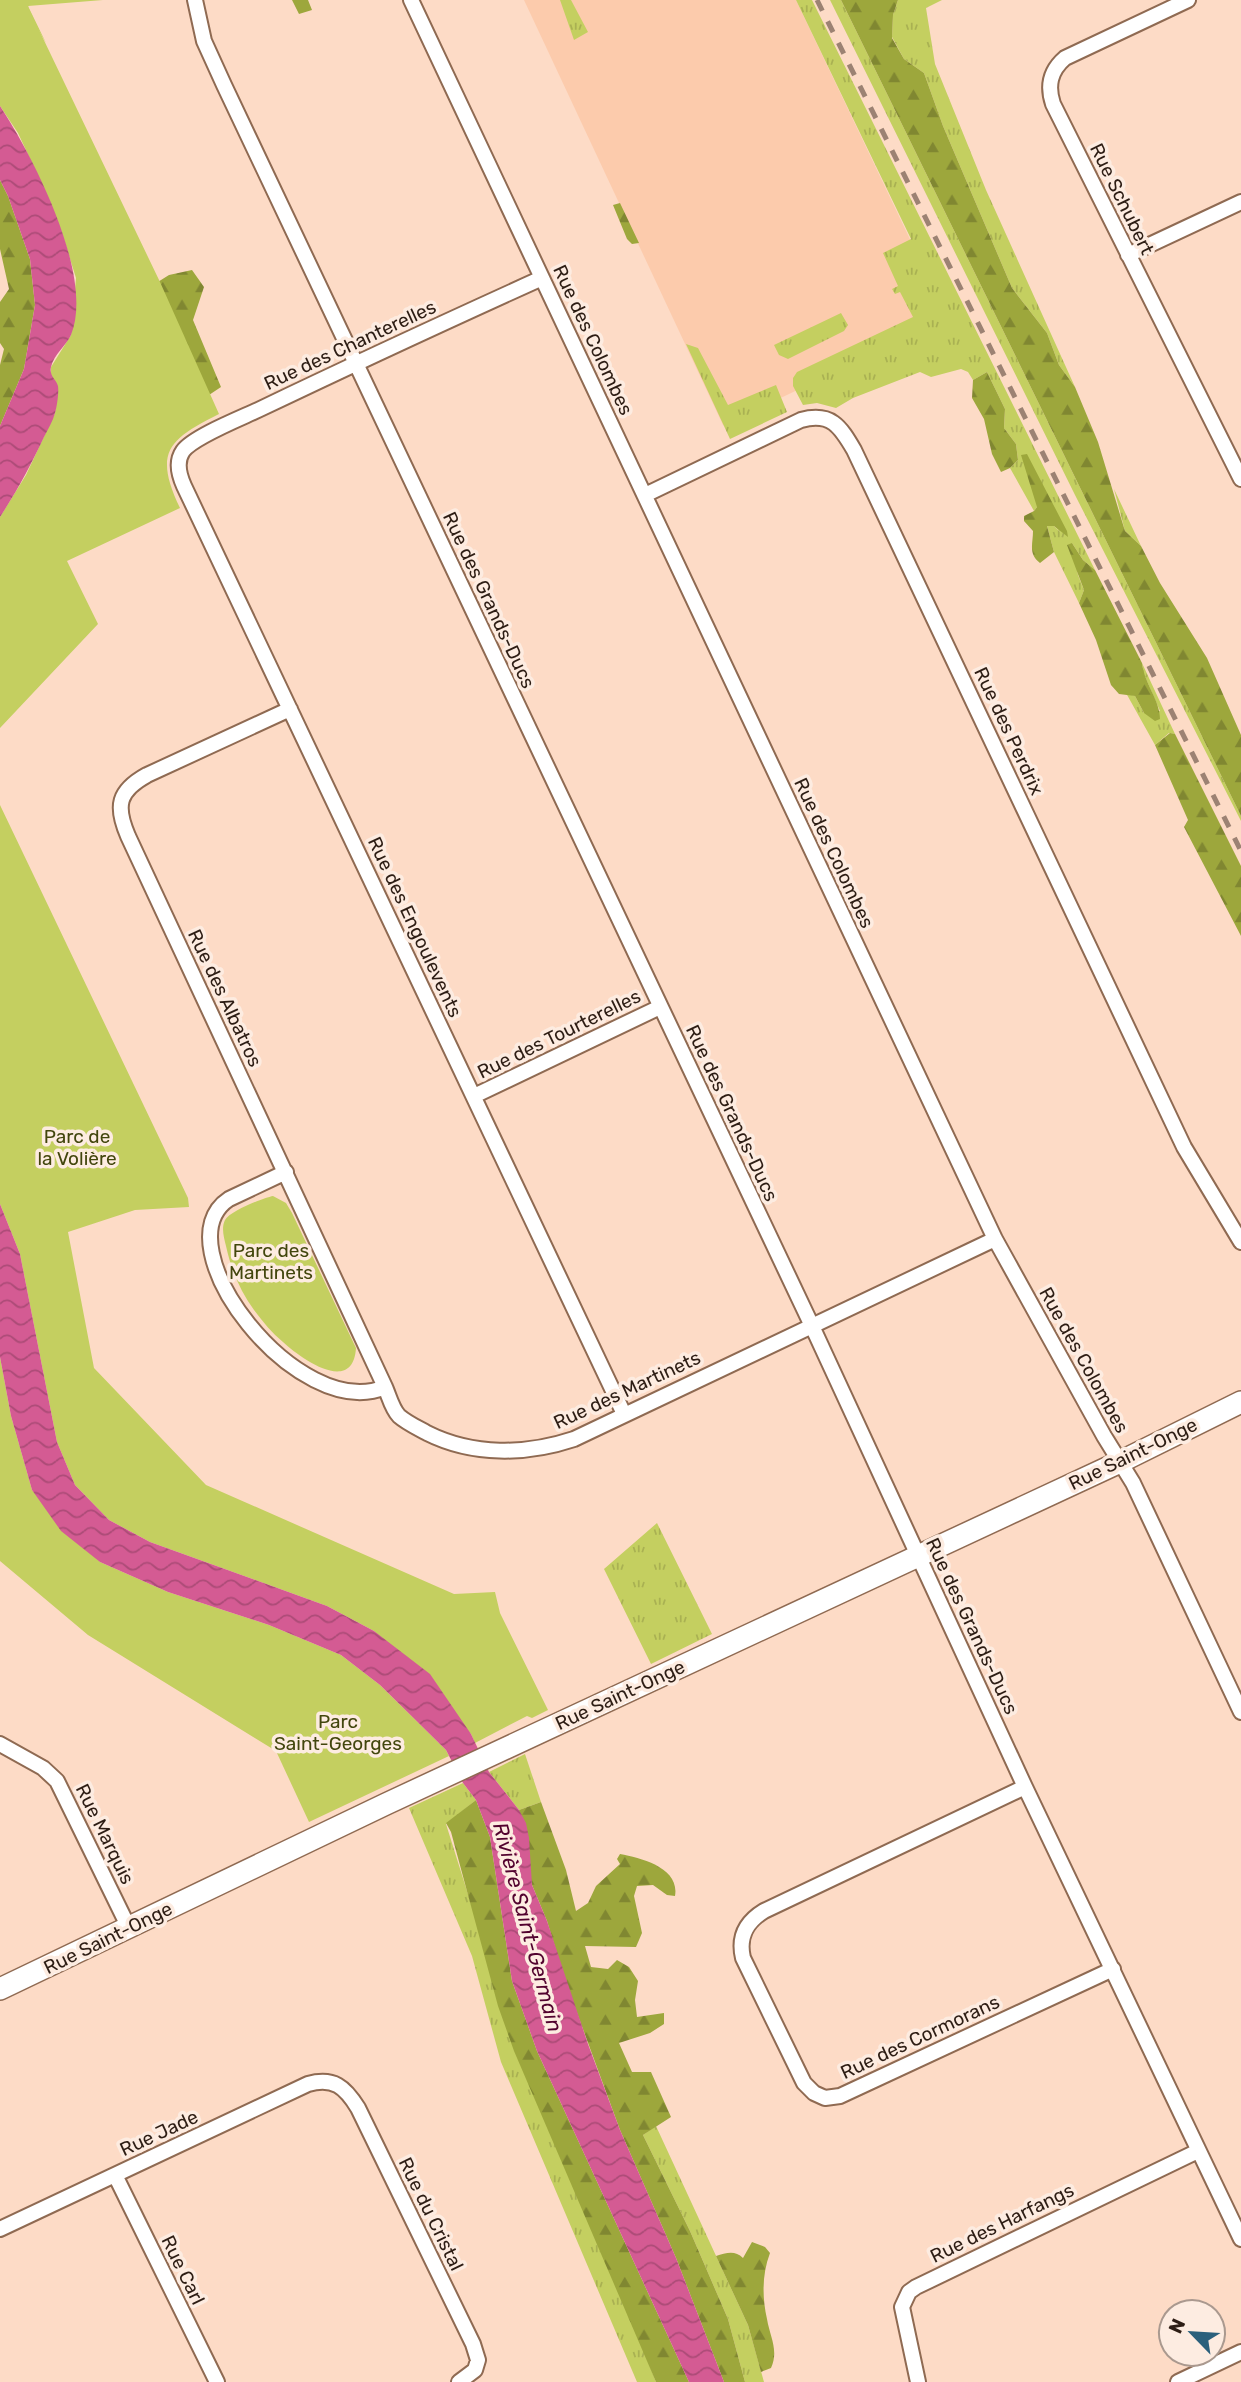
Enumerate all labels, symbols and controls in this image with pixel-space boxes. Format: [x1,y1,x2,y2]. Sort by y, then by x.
street label: Rue Schubert [1085,140,1159,259]
street label: Rue des Colombes [548,261,638,419]
street label: Rue des Chanterelles [260,295,440,395]
street label: Rue des Grands-Ducs [438,508,540,692]
street label: Rue des Perdrix [969,663,1049,799]
street label: Rue des Colombes [789,774,879,932]
street label: Rue des Engoulevents [363,833,467,1021]
street label: Rue des Albatros [183,926,267,1070]
street label: Rue des Tourterelles [473,984,645,1084]
street label: Rue des Grands-Ducs [681,1021,783,1205]
park label: Parc de la Volière [37,1125,117,1170]
park label: Parc des Martinets [229,1239,313,1284]
street label: Rue des Colombes [1034,1283,1134,1437]
street label: Rue des Martinets [550,1346,704,1434]
street label: Rue Saint-Onge [1065,1413,1201,1495]
street label: Rue des Grands-Ducs [921,1534,1023,1718]
street label: Rue Saint-Onge [552,1655,688,1735]
park label: Parc Saint-Georges [274,1710,402,1755]
street label: Rue Marquis [71,1780,139,1888]
water label: Rivière Saint-Germain [488,1819,568,2035]
street label: Rue Saint-Onge [40,1897,176,1979]
street label: Rue des Cormorans [837,1990,1003,2084]
street label: Rue Jade [116,2105,202,2161]
street label: Rue du Cristal [394,2154,468,2274]
street label: Rue des Harfangs [926,2178,1078,2268]
street label: Rue Carl [156,2232,210,2308]
north arrow [1157,2298,1227,2368]
text: N [1164,2315,1190,2337]

